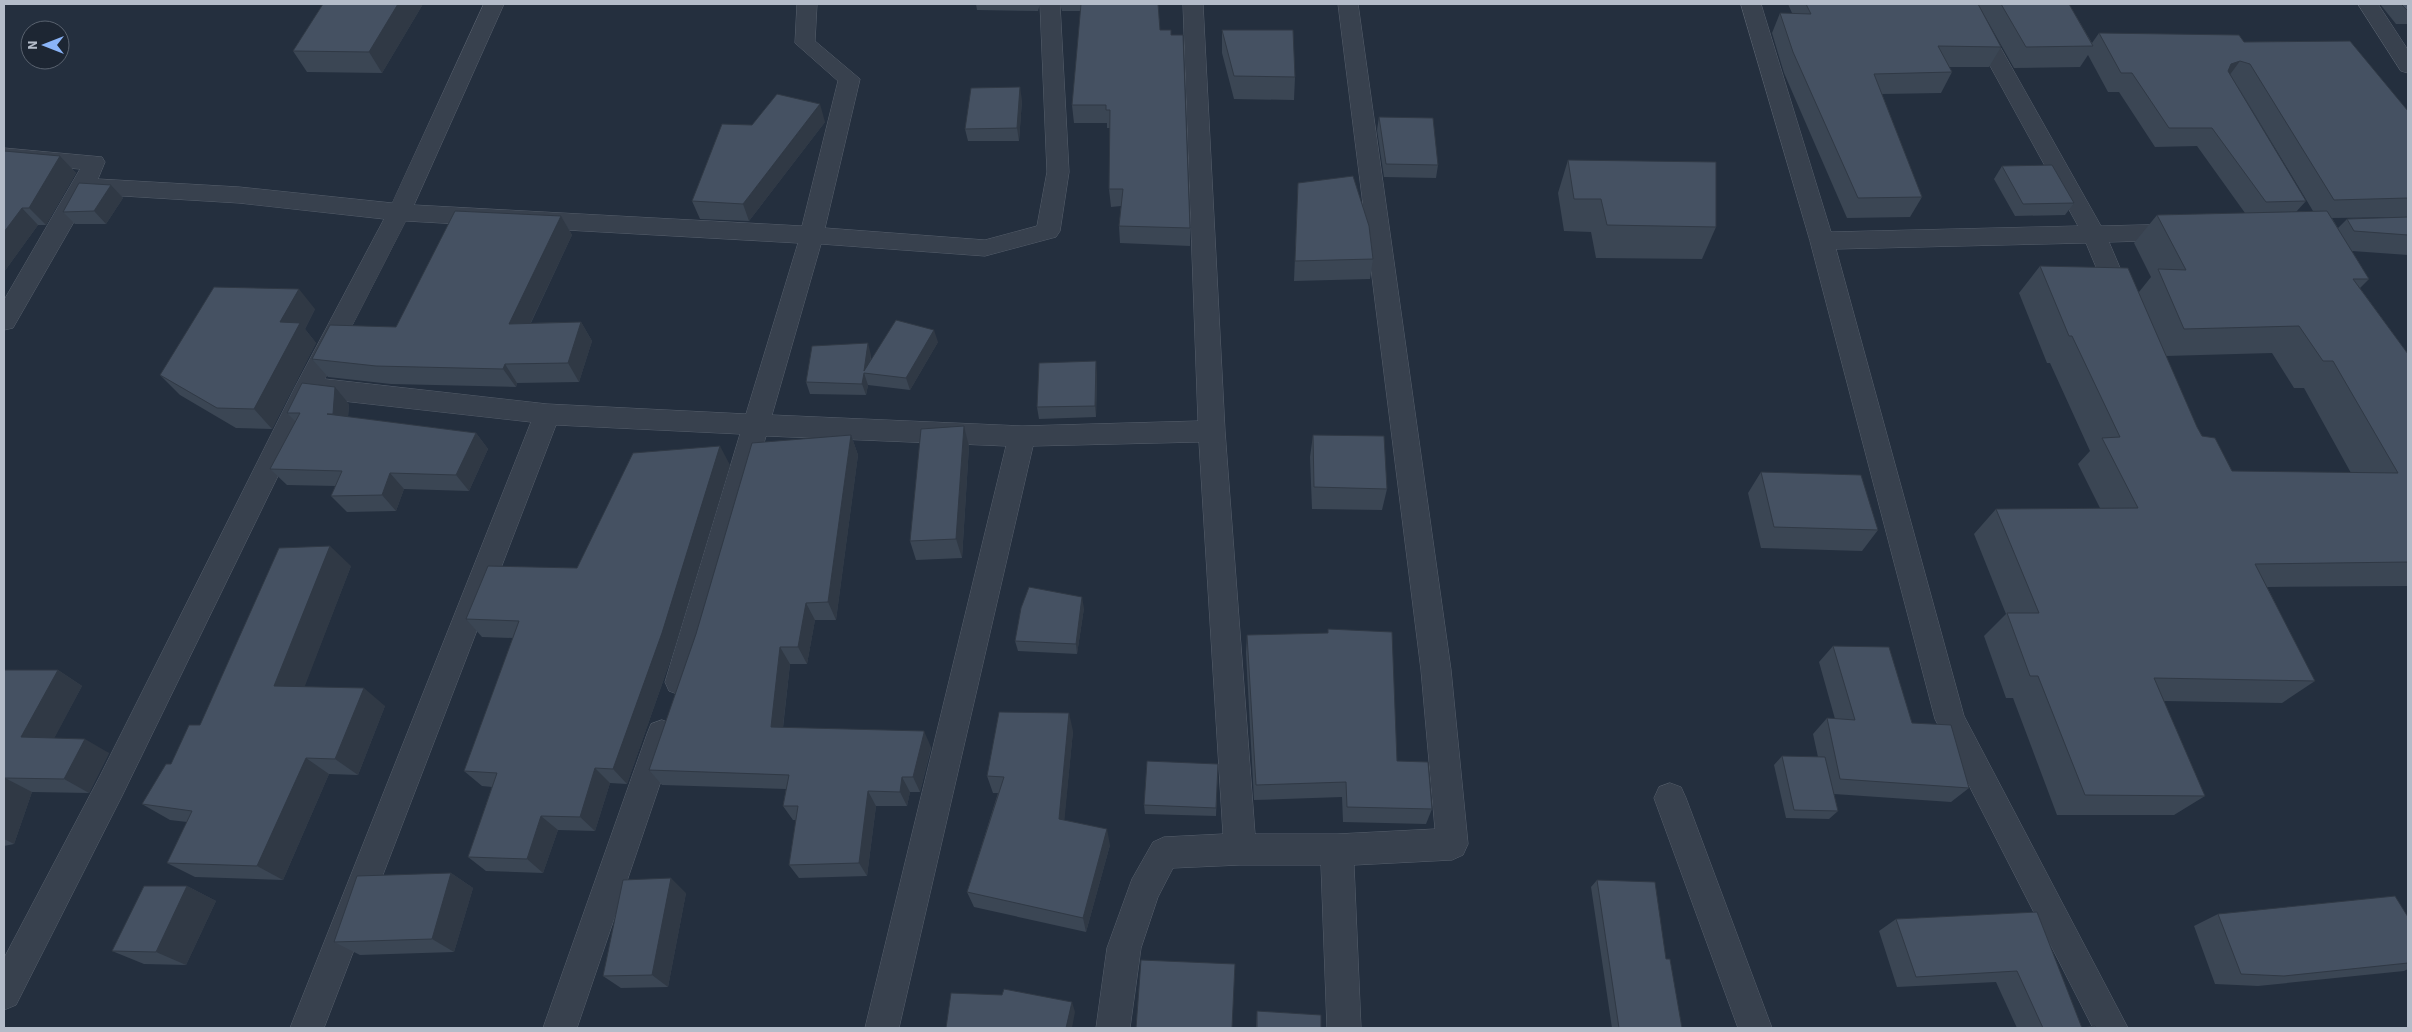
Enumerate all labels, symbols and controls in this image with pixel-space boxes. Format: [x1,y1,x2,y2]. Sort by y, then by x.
north arrow [20,20,70,70]
text: N [23,40,43,50]

